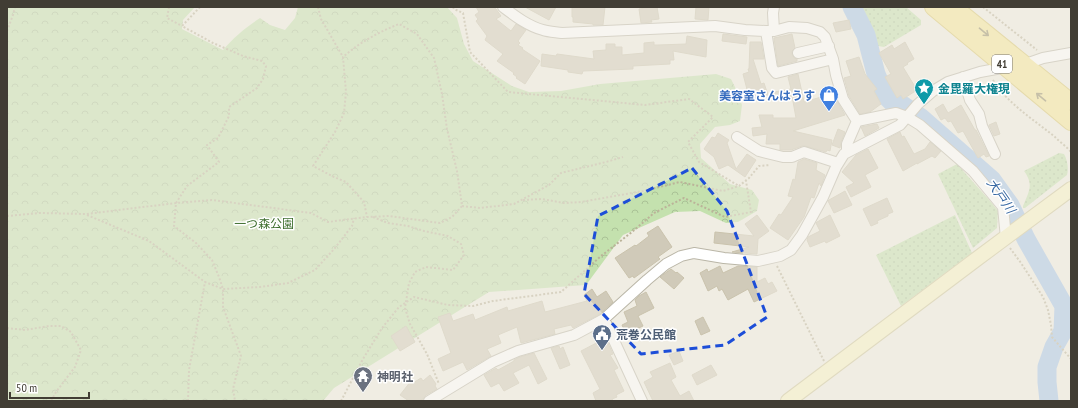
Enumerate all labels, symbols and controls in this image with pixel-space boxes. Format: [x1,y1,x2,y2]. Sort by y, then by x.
one-way arrow [979,27,990,36]
road number: 41 [992,55,1012,73]
place icon: 金毘羅大権現 [913,77,935,105]
place label: 金毘羅大権現 [938,81,1010,96]
shop icon: 美容室さんはうす [818,84,840,112]
place label: 美容室さんはうす [719,88,815,103]
one-way arrow [1036,93,1046,102]
water label: 大戸川 [983,175,1020,218]
park label: 一つ森公園 [234,216,294,231]
public building icon: 荒巻公民館 [591,323,613,351]
place label: 荒巻公民館 [616,327,676,342]
temple icon: 神明社 [352,365,374,393]
place label: 神明社 [377,369,413,384]
scale bar [10,374,89,400]
text: 50 m [16,380,37,395]

